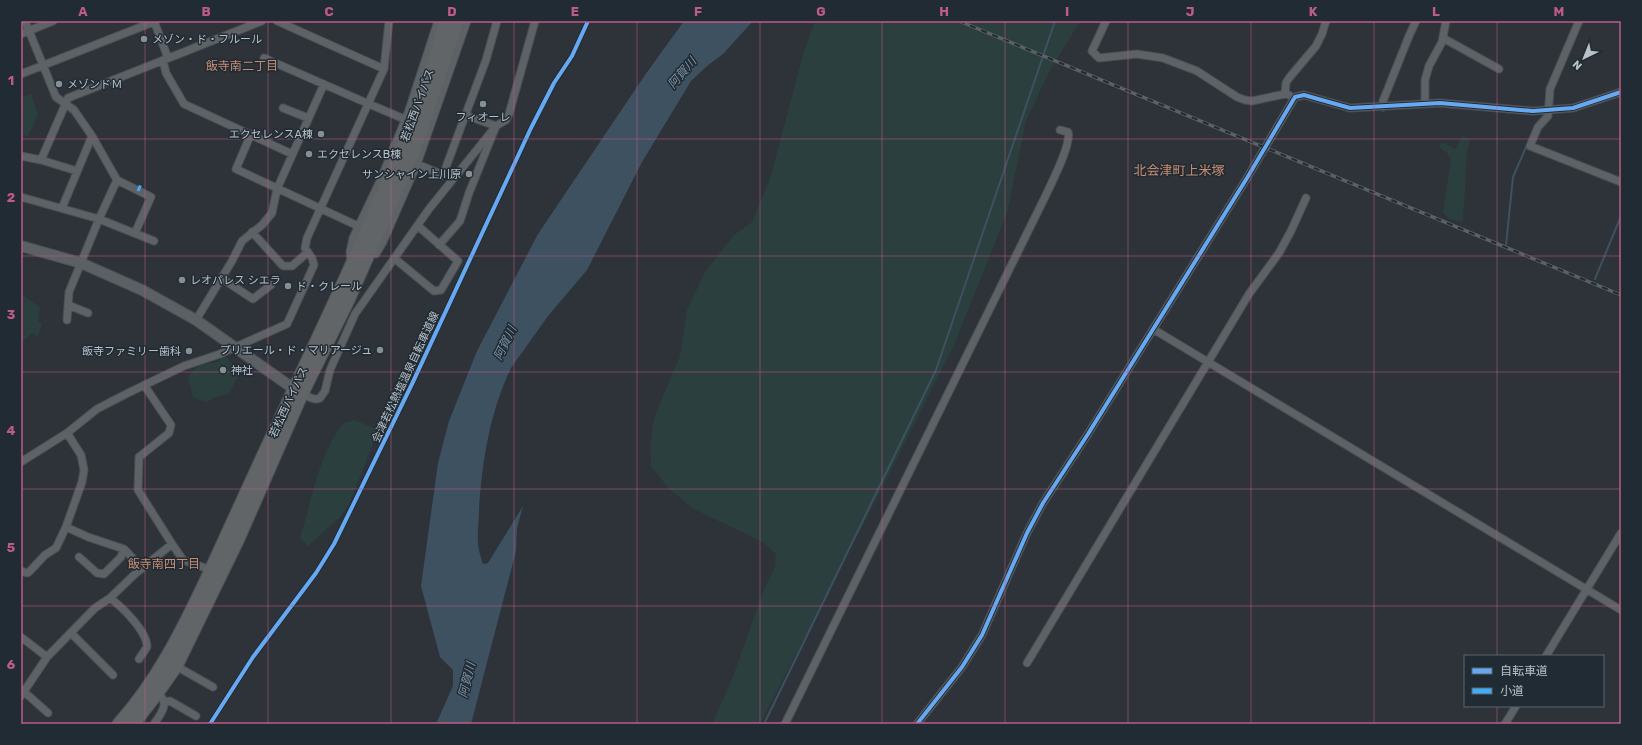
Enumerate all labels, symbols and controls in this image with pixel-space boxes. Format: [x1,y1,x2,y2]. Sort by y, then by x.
text: A [78,4,88,19]
text: B [201,4,211,19]
text: C [324,4,334,19]
text: D [447,4,457,19]
text: E [571,4,579,19]
text: F [694,4,702,19]
text: G [816,4,826,19]
text: H [939,4,949,19]
text: I [1065,4,1069,19]
text: J [1186,4,1194,19]
text: K [1309,4,1318,19]
text: L [1432,4,1440,19]
text: M [1554,4,1564,19]
place label: メゾン・ド・フルール [152,33,262,46]
marker: メゾン・ド・フルール [139,34,149,44]
north arrow [1564,38,1604,78]
water label: 阿賀川 [665,53,700,91]
text: N [1570,57,1585,72]
district label: 飯寺南二丁目 [206,59,278,73]
street label: 若松西バイパス [398,67,437,143]
text: 1 [8,73,14,88]
place label: メゾンドＭ [67,78,122,91]
marker: メゾンドＭ [54,79,64,89]
marker: フィオーレ [478,99,488,109]
place label: フィオーレ [456,111,510,124]
place label: エクセレンスA棟 [229,128,313,141]
marker: エクセレンスA棟 [316,129,326,139]
place label: エクセレンスB棟 [317,148,401,161]
marker: エクセレンスB棟 [304,149,314,159]
district label: 北会津町上米塚 [1133,163,1225,178]
place label: サンシャイン上川原 [362,168,461,181]
marker: サンシャイン上川原 [464,169,474,179]
text: 2 [7,190,15,205]
place label: レオパレス シエラ [190,274,281,287]
marker: レオパレス シエラ [177,275,187,285]
place label: ド・クレール [296,280,362,293]
marker: ド・クレール [283,281,293,291]
text: 3 [7,307,16,322]
street label: 会津若松熱塩温泉自転車道線 [369,310,442,445]
water label: 阿賀川 [491,322,520,362]
place label: プリエール・ド・マリアージュ [220,344,372,357]
place label: 飯寺ファミリー歯科 [82,345,181,358]
marker: プリエール・ド・マリアージュ [375,345,385,355]
marker: 飯寺ファミリー歯科 [184,346,194,356]
place label: 神社 [231,364,253,377]
marker: 神社 [218,365,228,375]
street label: 若松西バイパス [266,365,311,440]
text: 4 [7,423,16,438]
text: 5 [7,540,15,555]
district label: 飯寺南四丁目 [128,557,200,571]
legend [1464,655,1604,707]
text: 6 [7,657,16,672]
water label: 阿賀川 [456,659,479,699]
text: 自転車道 [1500,664,1548,678]
text: 小道 [1500,684,1524,698]

